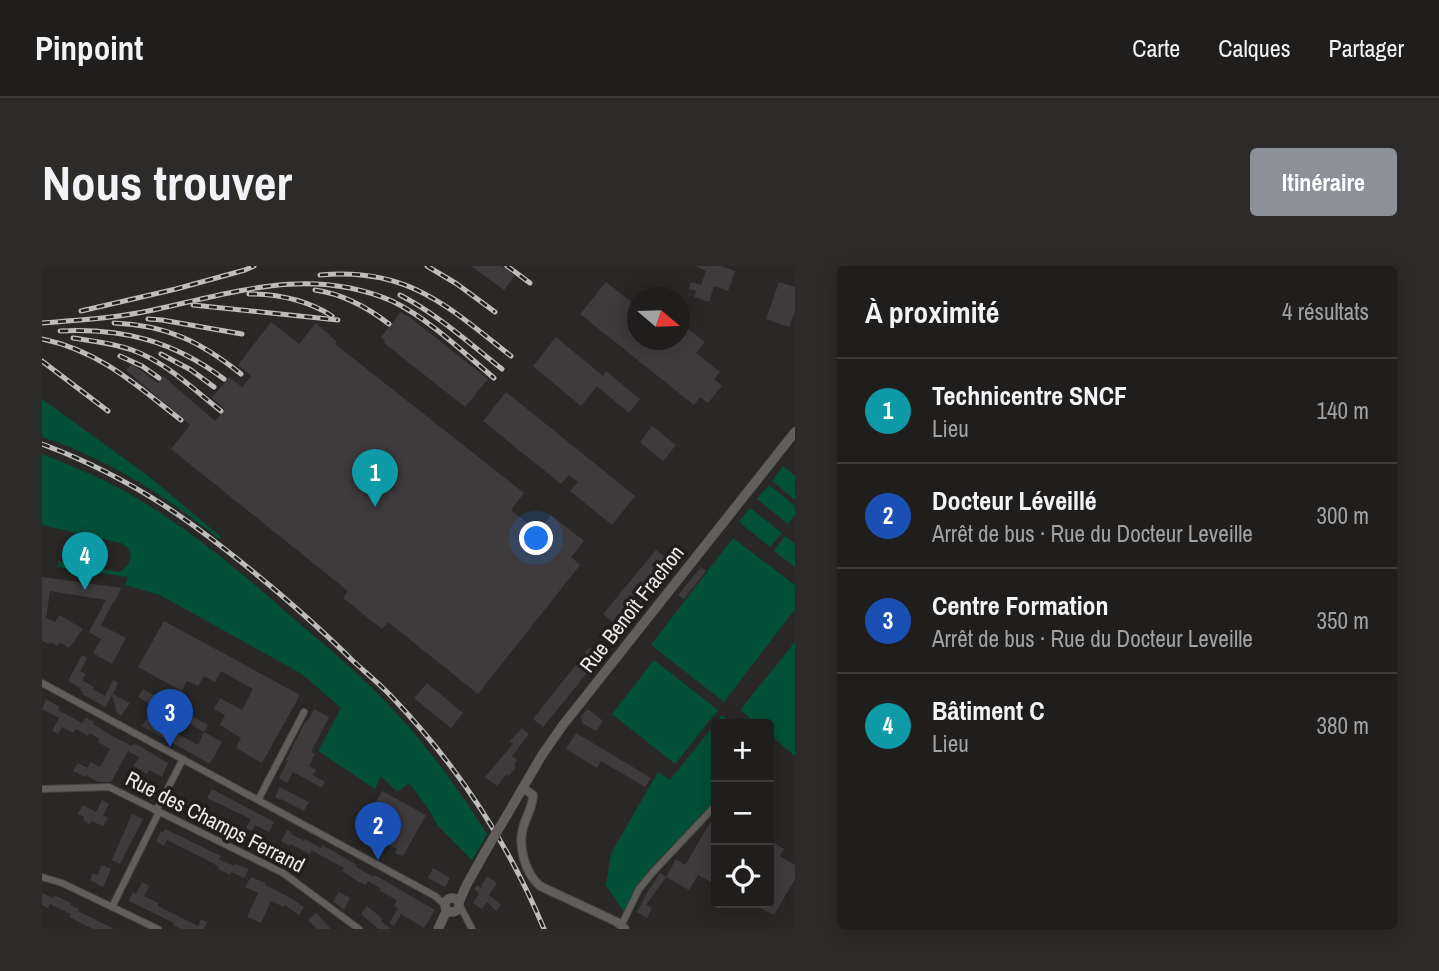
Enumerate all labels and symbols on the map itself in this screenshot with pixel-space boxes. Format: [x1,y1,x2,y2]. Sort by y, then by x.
north arrow [627,287,690,350]
pin: 1 [352,449,398,507]
your location [519,521,553,555]
pin: 4 [62,532,108,590]
street label: Rue Benoît Frachon [573,539,690,678]
pin: 3 [147,689,193,747]
street label: Rue des Champs Ferrand [121,764,310,879]
pin: 2 [355,802,401,860]

